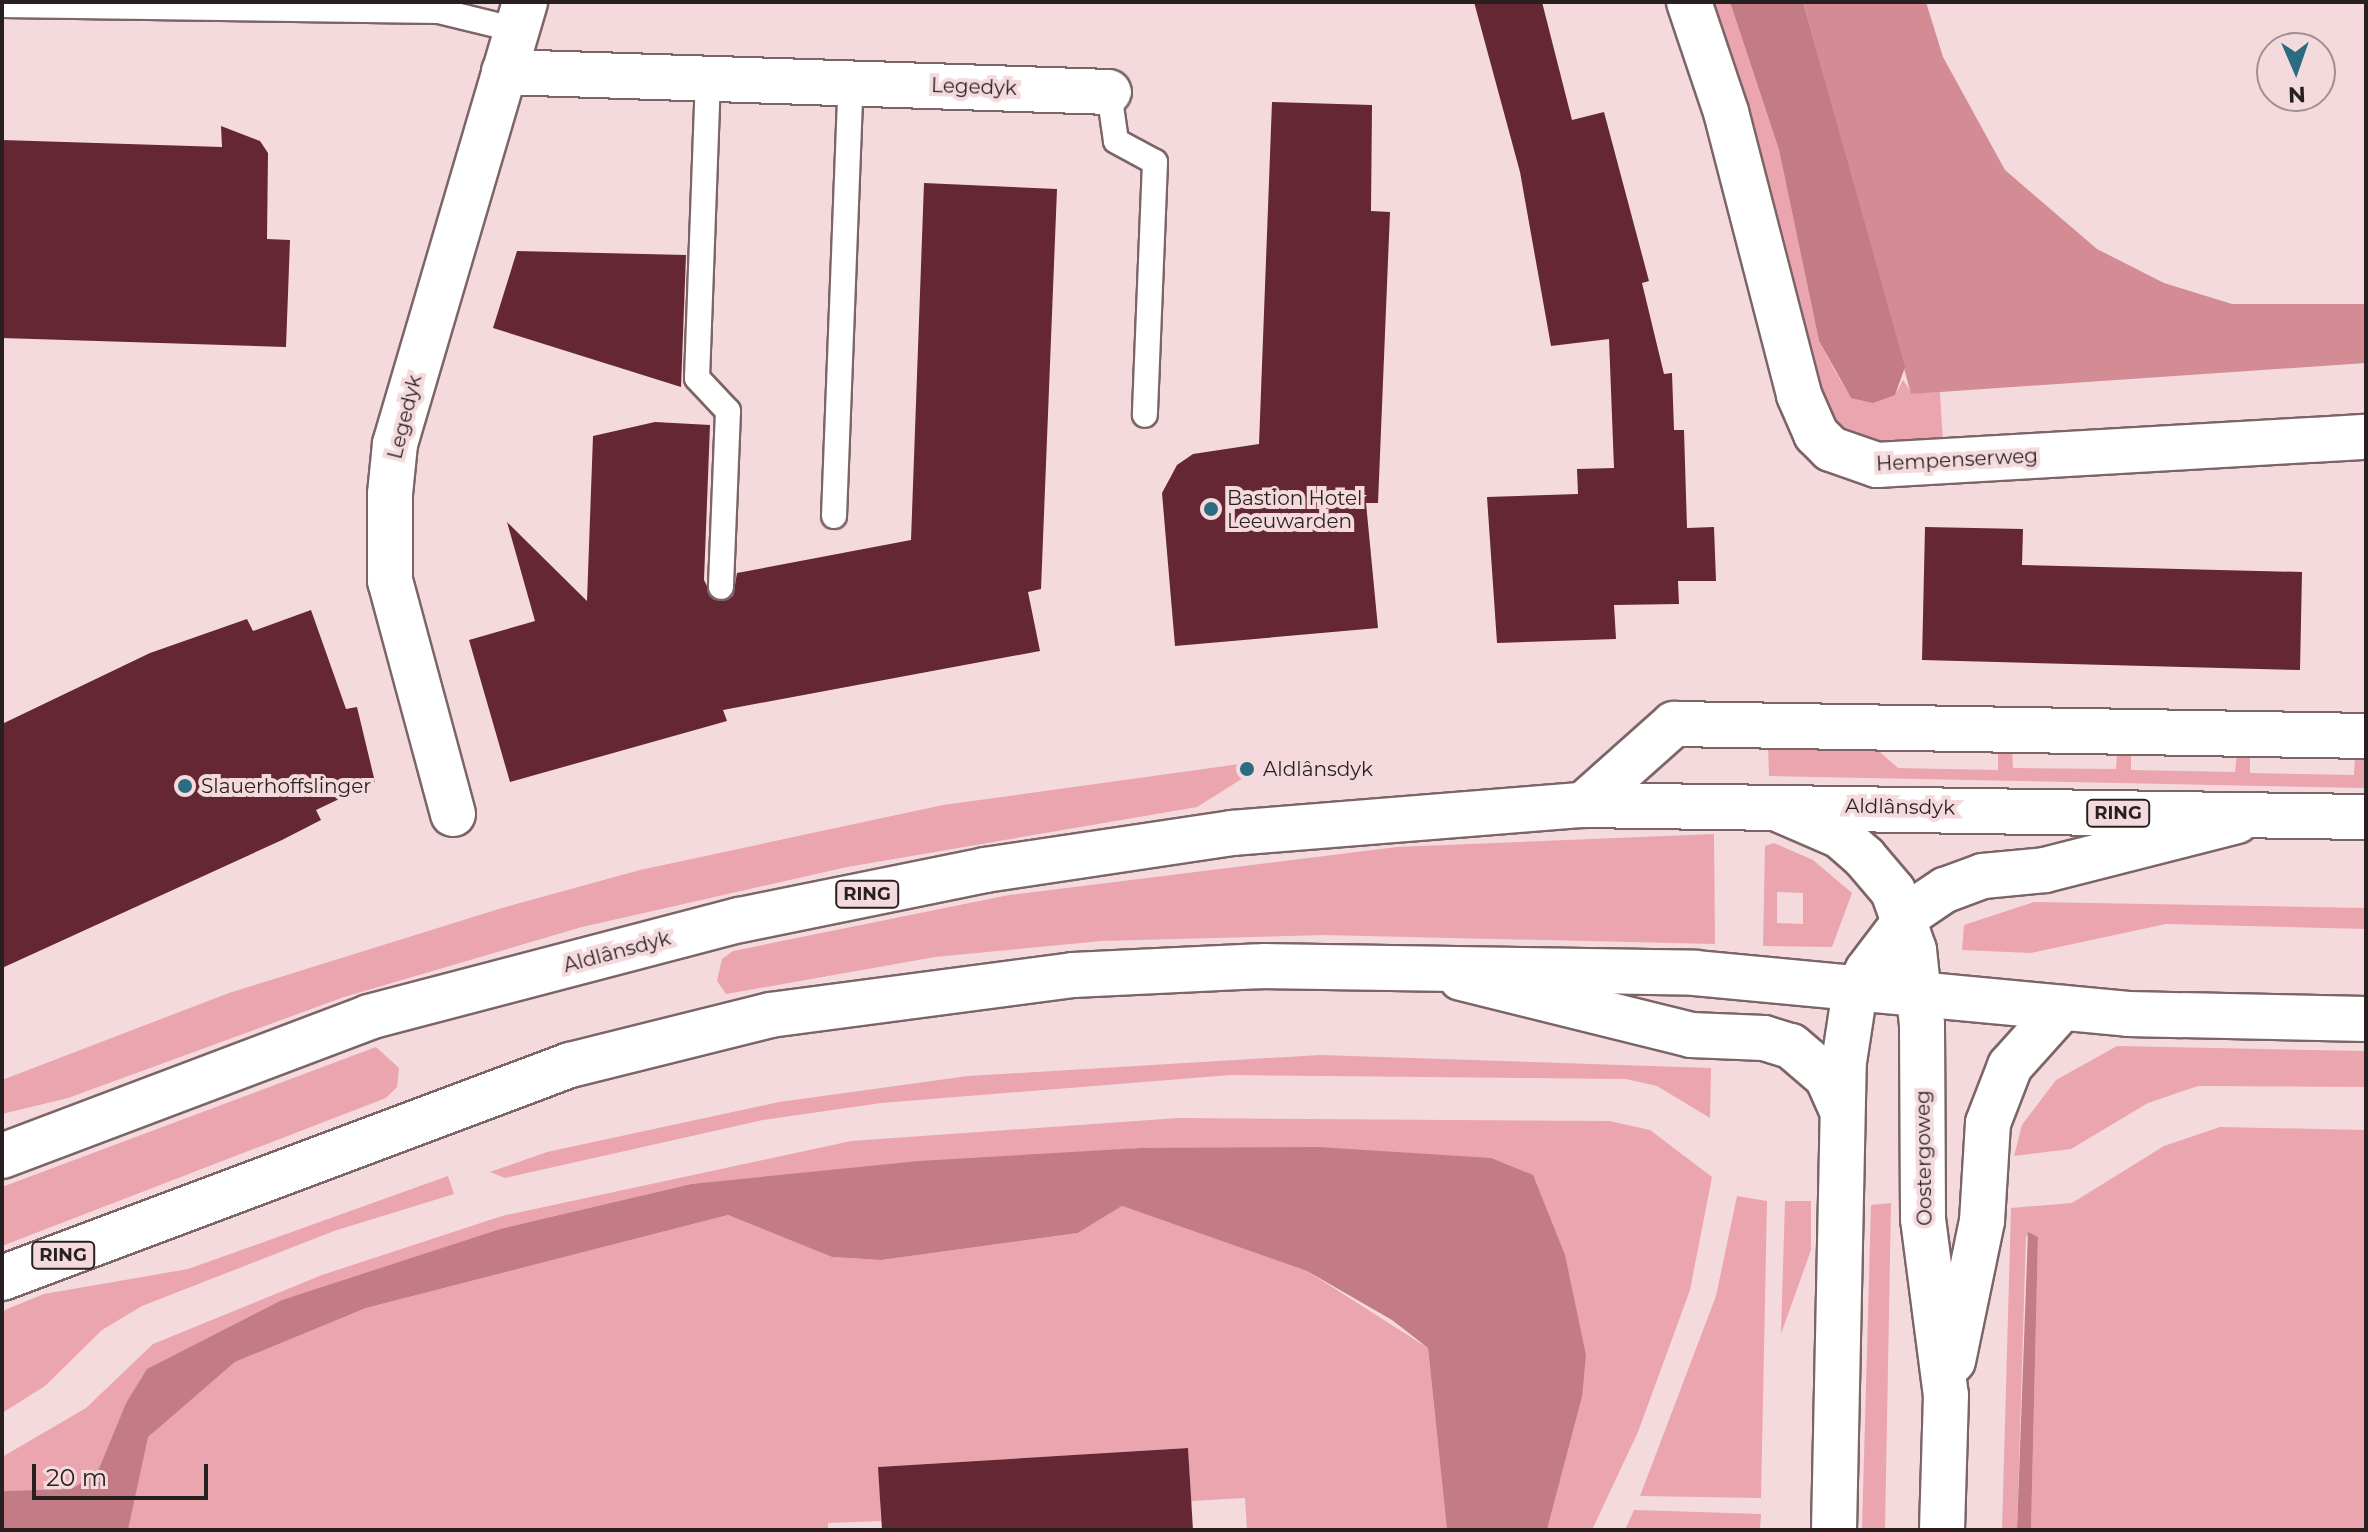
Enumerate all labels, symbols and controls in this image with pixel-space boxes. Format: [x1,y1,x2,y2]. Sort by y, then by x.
north arrow [2256,32,2336,112]
street label: Legedyk [931,74,1017,100]
text: N [2287,81,2306,108]
street label: Legedyk [383,372,427,462]
street label: Hempenserweg [1876,444,2038,476]
place label: Bastion Hotel Leeuwarden [1227,486,1362,533]
marker: Bastion Hotel Leeuwarden [1202,500,1220,518]
place label: Aldlânsdyk [1263,757,1373,781]
marker: Aldlânsdyk [1238,760,1256,778]
place label: Slauerhoffslinger [201,774,371,798]
marker: Slauerhoffslinger [176,777,194,795]
street label: Aldlânsdyk [1845,794,1955,820]
road number: RING [2086,799,2150,827]
road number: RING [835,880,899,908]
street label: Aldlânsdyk [561,926,673,978]
street label: Oostergoweg [1911,1090,1937,1226]
road number: RING [31,1241,95,1269]
scale bar [36,1448,212,1498]
text: 20 m [46,1463,107,1492]

